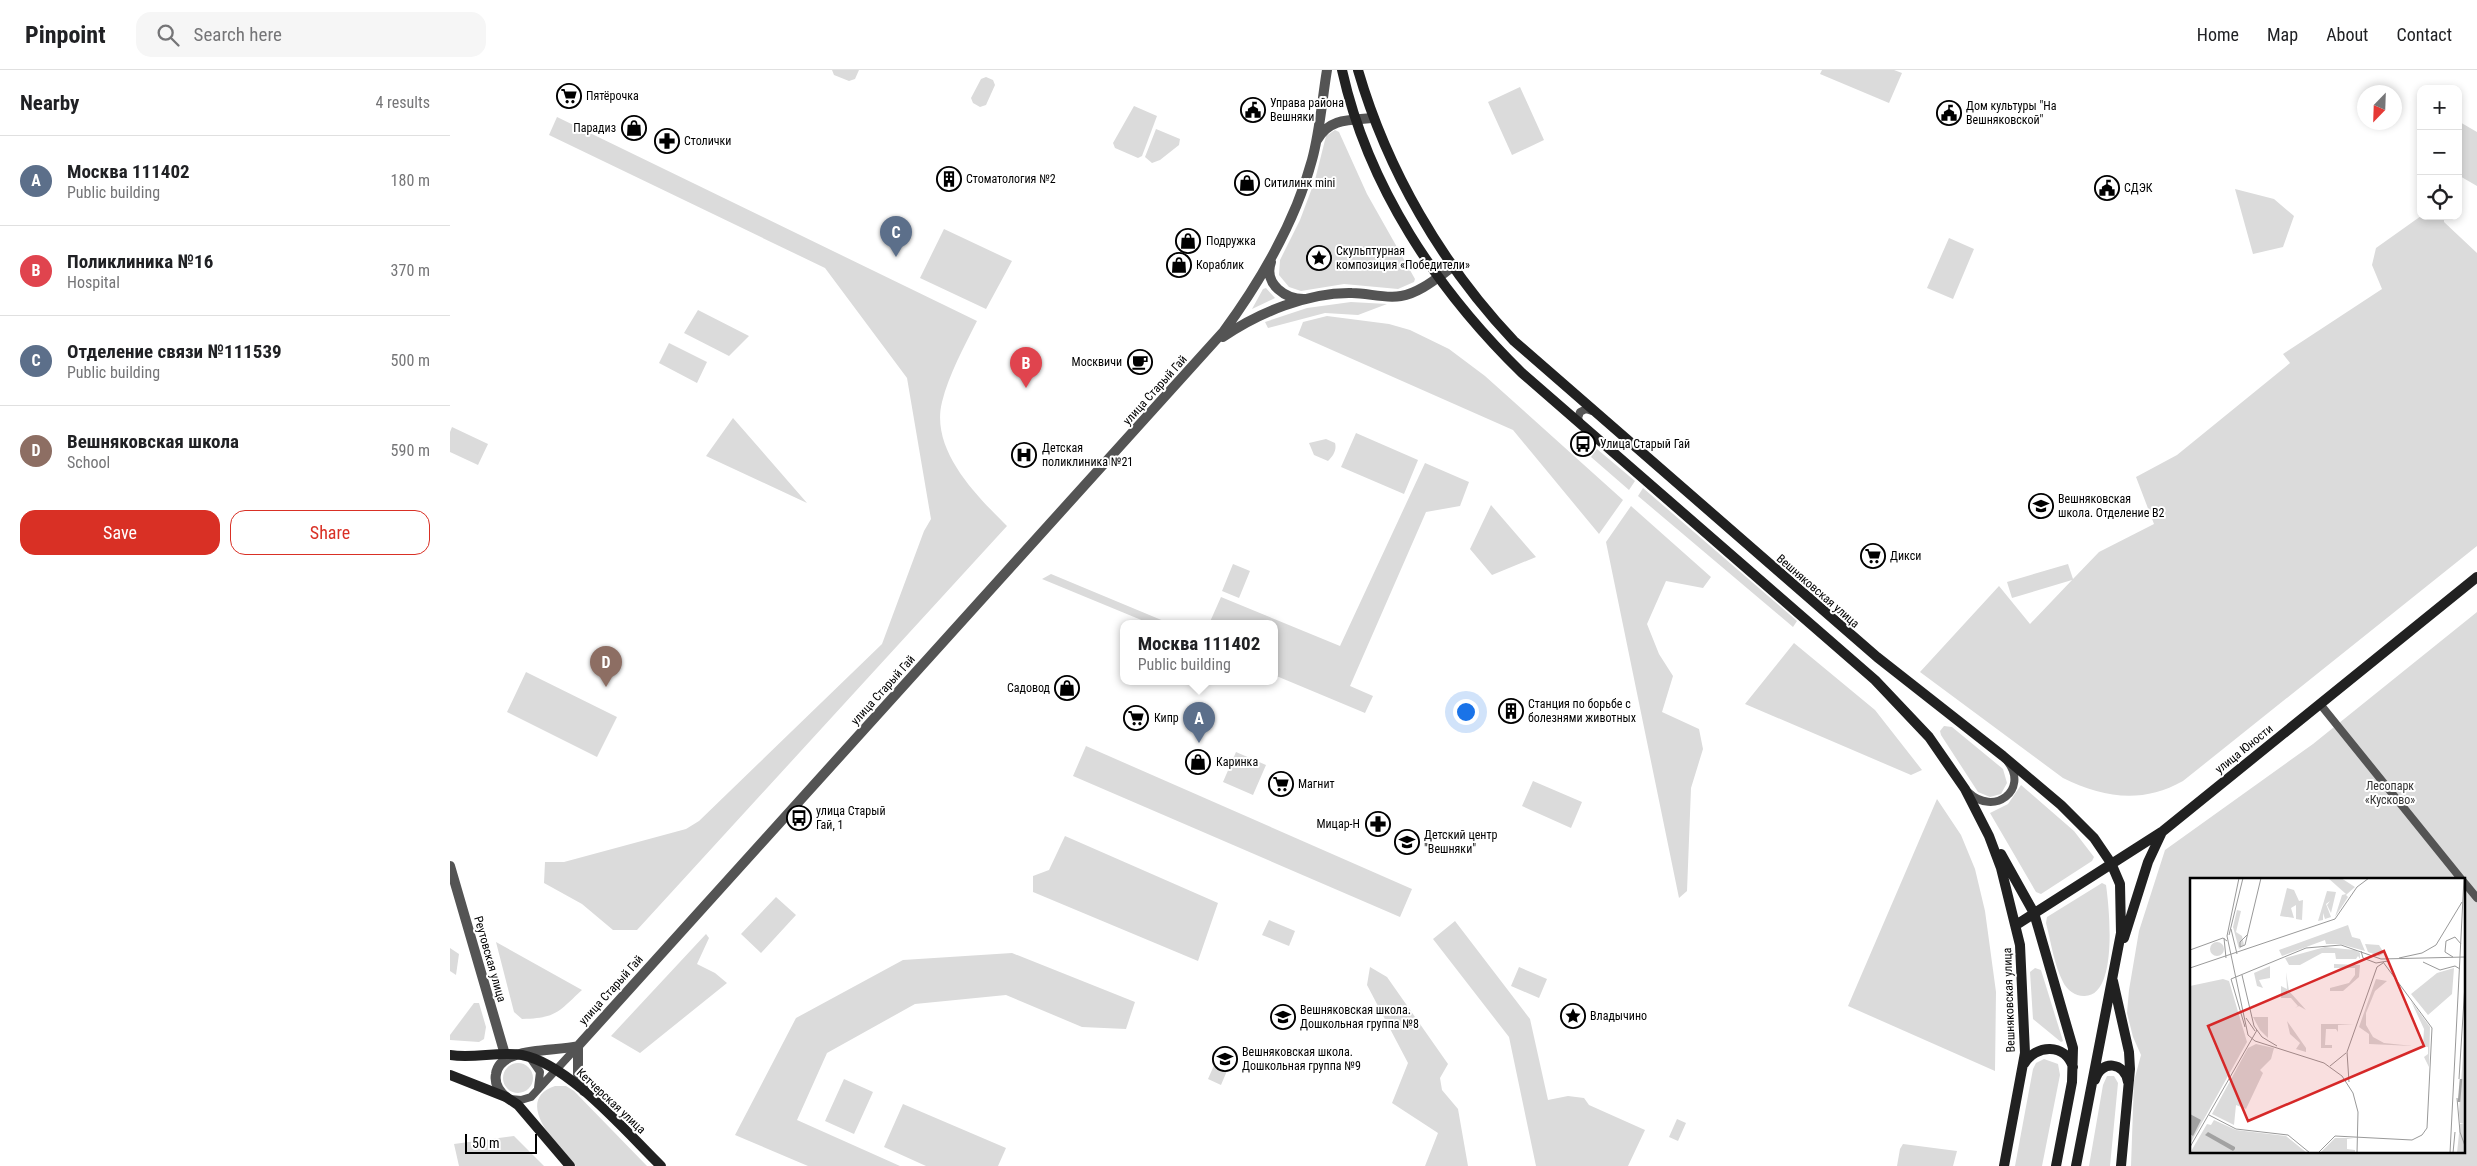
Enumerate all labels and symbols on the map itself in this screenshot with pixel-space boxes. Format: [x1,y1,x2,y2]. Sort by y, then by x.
supermarket icon: Пятёрочка [556,83,582,109]
north arrow [2357,85,2402,130]
place label: Пятёрочка [586,89,639,103]
place label: Управа района Вешняки [1270,96,1344,124]
public building icon: Управа района Вешняки [1240,97,1266,123]
place label: Дом культуры "На Вешняковской" [1966,99,2057,127]
public building icon: Дом культуры "На Вешняковской" [1936,100,1962,126]
shop icon: Парадиз [621,115,647,141]
place label: Парадиз [573,121,616,135]
pharmacy icon: Столички [654,128,680,154]
place label: Столички [684,134,731,148]
building icon: Стоматология №2 [936,166,962,192]
shop icon: Ситилинк mini [1234,170,1260,196]
place label: Стоматология №2 [966,172,1056,186]
public building icon: СДЭК [2094,175,2120,201]
place label: Ситилинк mini [1264,176,1335,190]
place label: СДЭК [2124,181,2153,195]
pin: C [880,216,912,257]
shop icon: Подружка [1175,228,1201,254]
place label: Подружка [1206,234,1256,248]
place label: Скульптурная композиция «Победители» [1336,244,1470,272]
place icon: Скульптурная композиция «Победители» [1306,245,1332,271]
shop icon: Кораблик [1166,252,1192,278]
place label: Кораблик [1196,258,1244,272]
pin: B [1010,347,1042,388]
cafe icon: Москвичи [1127,349,1153,375]
street label: улица Старый Гай [1120,352,1190,428]
place label: Москвичи [1072,355,1122,369]
bus stop icon: Улица Старый Гай [1570,431,1596,457]
place label: Улица Старый Гай [1600,437,1690,451]
place label: Детская поликлиника №21 [1042,441,1133,469]
hospital icon: Детская поликлиника №21 [1011,442,1037,468]
place label: Вешняковская школа. Отделение В2 [2058,492,2165,520]
school or university icon: Вешняковская школа. Отделение В2 [2028,493,2054,519]
supermarket icon: Дикси [1860,543,1886,569]
place label: Дикси [1890,549,1921,563]
street label: Вешняковская улица [1774,551,1862,631]
pin: D [590,646,622,687]
street label: улица Старый Гай [848,652,918,728]
shop icon: Садовод [1054,675,1080,701]
place label: Садовод [1007,681,1051,695]
place label: Станция по борьбе с болезнями животных [1528,697,1636,725]
building icon: Станция по борьбе с болезнями животных [1498,698,1524,724]
your location [1453,699,1479,725]
pin: A [1183,702,1215,743]
supermarket icon: Кипр [1123,705,1149,731]
place label: Кипр [1154,711,1179,725]
street label: улица Юности [2212,722,2276,776]
shop icon: Каринка [1185,749,1211,775]
place label: Каринка [1216,755,1258,769]
supermarket icon: Магнит [1268,771,1294,797]
place label: Магнит [1298,777,1335,791]
park label: Лесопарк «Кусково» [2365,779,2415,807]
place label: улица Старый Гай, 1 [816,804,886,832]
bus stop icon: улица Старый Гай, 1 [786,805,812,831]
pharmacy icon: Мицар-Н [1365,811,1391,837]
place label: Мицар-Н [1316,817,1360,831]
place label: Детский центр "Вешняки" [1424,828,1498,856]
school or university icon: Детский центр "Вешняки" [1394,829,1420,855]
inset map [2190,878,2464,1154]
street label: Реутовская улица [471,914,509,1004]
street label: Вешняковская улица [2000,947,2018,1053]
street label: улица Старый Гай [576,952,646,1028]
place label: Вешняковская школа. Дошкольная группа №8 [1300,1003,1419,1031]
place icon: Владычино [1560,1003,1586,1029]
school or university icon: Вешняковская школа. Дошкольная группа №8 [1270,1004,1296,1030]
place label: Владычино [1590,1009,1647,1023]
place label: Вешняковская школа. Дошкольная группа №9 [1242,1045,1361,1073]
school or university icon: Вешняковская школа. Дошкольная группа №9 [1212,1046,1238,1072]
street label: Кетчерская улица [574,1065,649,1137]
scale bar [465,1131,538,1154]

